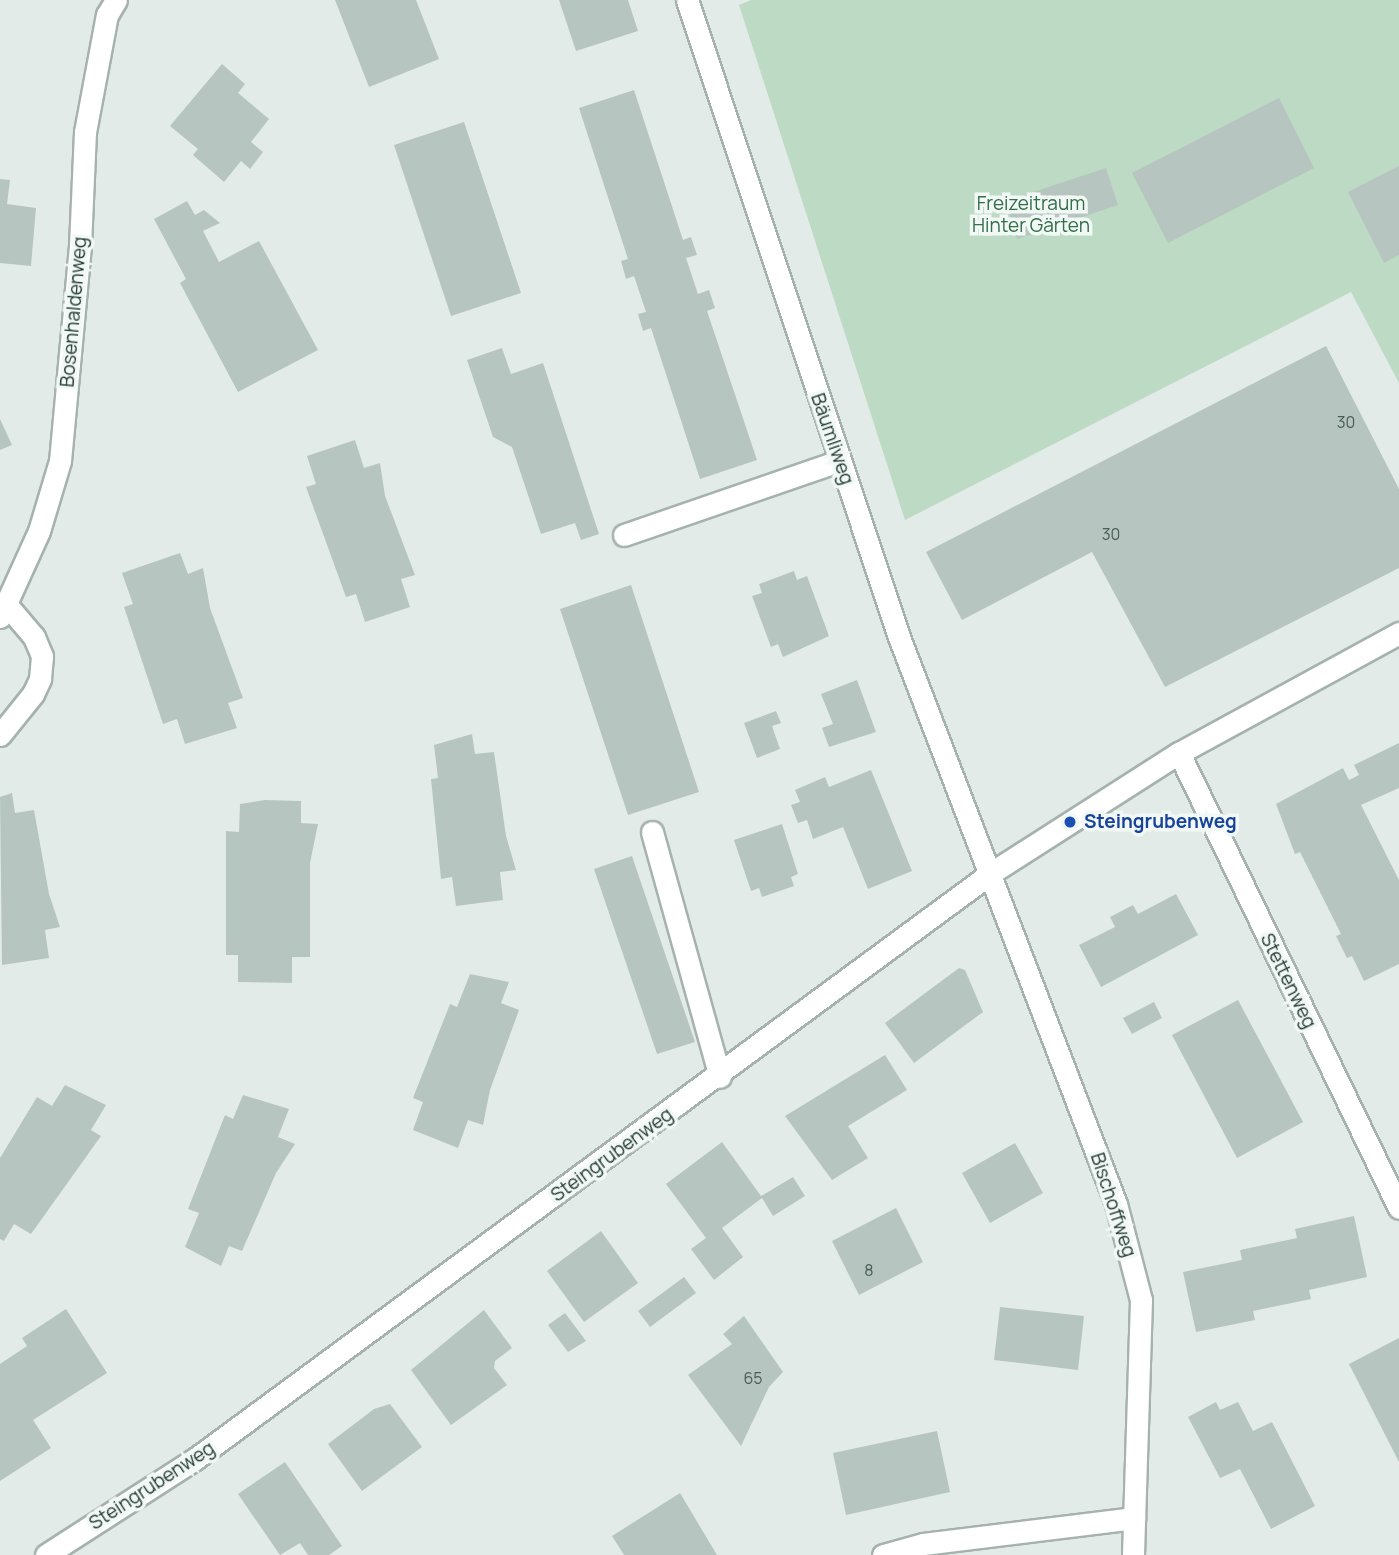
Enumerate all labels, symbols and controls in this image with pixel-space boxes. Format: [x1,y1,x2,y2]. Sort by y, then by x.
park label: Freizeitraum Hinter Gärten [972,193,1090,237]
street label: Bosenhaldenweg [56,236,92,388]
street label: Bäumliweg [806,390,858,488]
house number: 30 [1337,412,1355,432]
house number: 30 [1102,524,1120,544]
place label: Steingrubenweg [1084,811,1237,833]
marker: Steingrubenweg [1062,814,1078,830]
street label: Stettenweg [1255,930,1321,1032]
street label: Steingrubenweg [547,1103,677,1207]
street label: Bischoffweg [1085,1150,1141,1260]
house number: 8 [864,1260,874,1280]
house number: 65 [743,1368,763,1388]
street label: Steingrubenweg [85,1437,219,1535]

